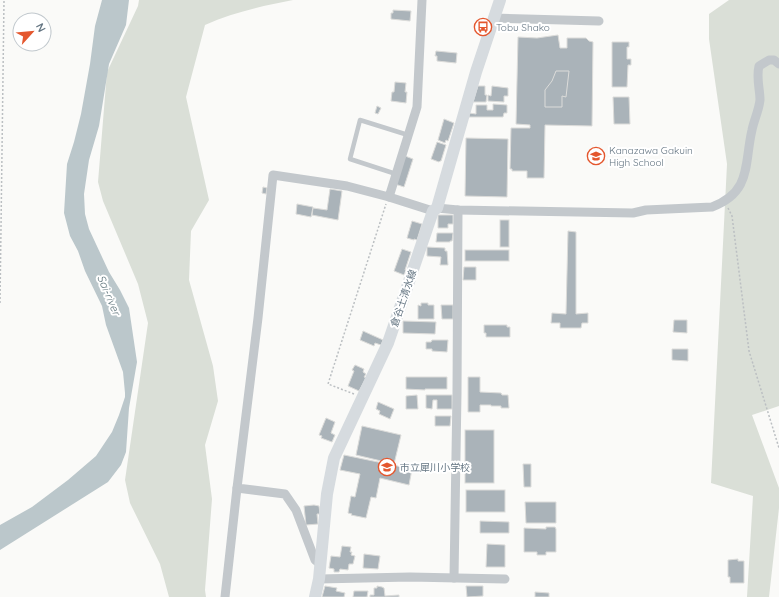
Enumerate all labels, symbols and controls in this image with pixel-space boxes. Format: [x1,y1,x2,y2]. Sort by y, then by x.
north arrow [12,12,52,52]
bus stop icon: Tobu Shako [473,17,493,37]
text: N [33,21,49,34]
place label: Tobu Shako [496,21,550,34]
place label: Kanazawa Gakuin High School [609,144,693,169]
school or university icon: Kanazawa Gakuin High School [586,146,606,166]
street label: 倉谷土清水線 [388,268,419,329]
water label: Sai-river [94,273,124,319]
school or university icon: 市立犀川小学校 [377,457,397,477]
place label: 市立犀川小学校 [400,461,470,474]

